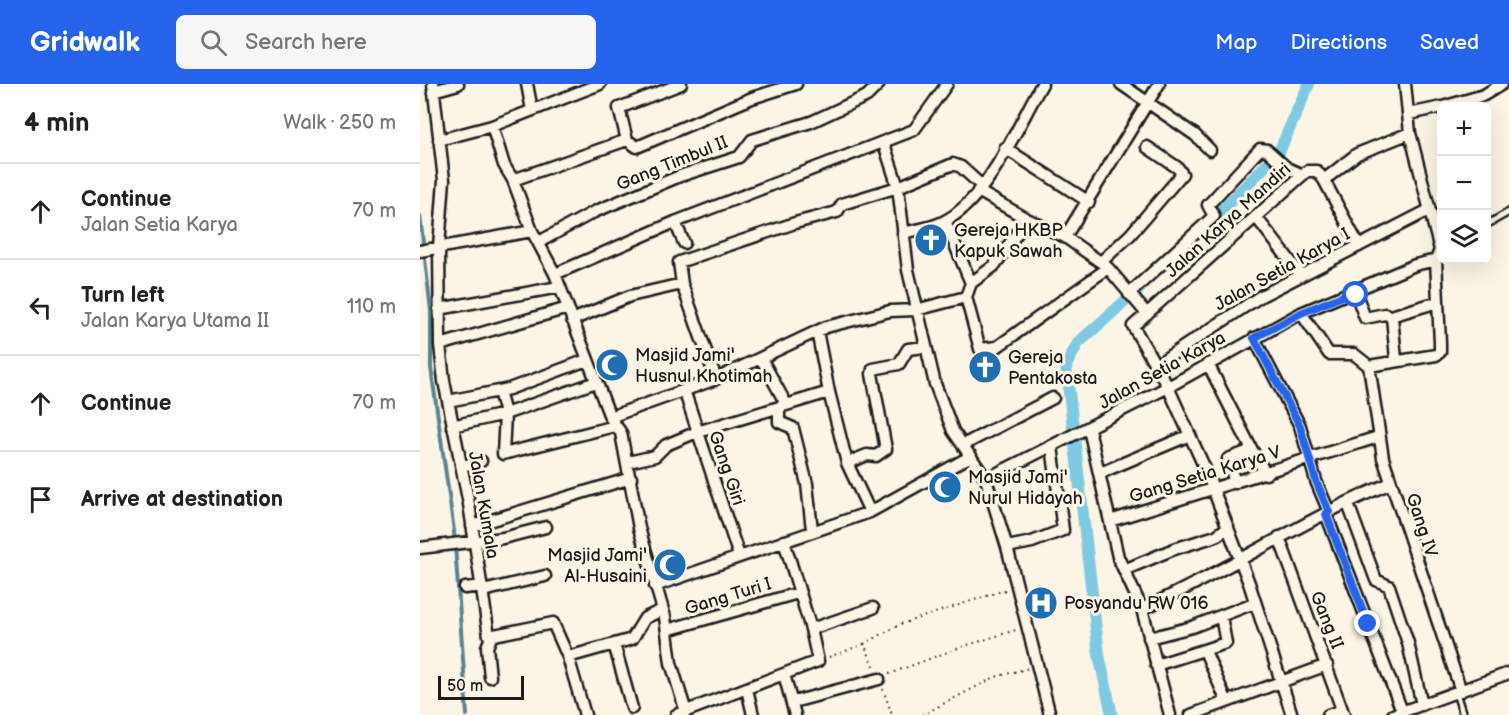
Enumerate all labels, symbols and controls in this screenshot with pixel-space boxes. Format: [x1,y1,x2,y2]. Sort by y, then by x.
search box [176,15,596,69]
text: Gridwalk [30,26,140,59]
icon: search [197,26,230,59]
text: Search here [245,29,367,56]
text: Map [1215,30,1258,55]
text: Directions [1291,30,1387,55]
text: Saved [1420,30,1479,55]
map controls [1437,102,1491,264]
button: + [1437,102,1491,156]
text: 4 min [24,108,89,139]
text: Walk · 250 m [283,111,396,135]
street label: Gang Timbul II [614,132,731,195]
button: − [1437,156,1491,210]
street label: Jalan Karya Mandiri [1161,159,1295,282]
text: Continue [81,186,171,213]
icon: ahead [24,195,57,228]
text: 70 m [352,199,396,223]
button: layers [1437,210,1491,264]
text: Jalan Setia Karya [81,213,238,237]
place label: Gereja HKBP Kapuk Sawah [954,220,1063,262]
church icon: Gereja HKBP Kapuk Sawah [913,222,949,258]
street label: Jalan Setia Karya I [1211,224,1354,315]
route start [1342,281,1368,307]
text: Turn left [81,282,165,309]
icon: left [24,291,57,324]
text: 110 m [347,295,396,319]
text: Jalan Karya Utama II [81,309,269,333]
street label: Jalan Setia Karya [1095,327,1229,414]
place label: Masjid Jami' Husnul Khotimah [635,345,772,387]
mosque icon: Masjid Jami' Husnul Khotimah [594,347,630,383]
place label: Gereja Pentakosta [1008,347,1097,389]
church icon: Gereja Pentakosta [967,349,1003,385]
icon: ahead [24,387,57,420]
text: Continue [81,390,171,417]
text: 70 m [352,391,396,415]
street label: Gang Giri [704,428,749,508]
street label: Gang Setia Karya V [1127,441,1283,508]
street label: Jalan Kumala [464,450,503,560]
place label: Masjid Jami' Nurul Hidayah [968,467,1083,509]
mosque icon: Masjid Jami' Nurul Hidayah [927,469,963,505]
icon: arrive [24,483,57,516]
text: Arrive at destination [81,486,283,513]
street label: Gang IV [1401,491,1442,560]
place label: Masjid Jami' Al-Husaini [547,545,647,587]
mosque icon: Masjid Jami' Al-Husaini [652,547,688,583]
street label: Gang Turi I [682,573,774,620]
hospital icon: Posyandu RW 016 [1023,585,1059,621]
street label: Gang II [1306,588,1348,652]
place label: Posyandu RW 016 [1064,593,1208,614]
route end [1354,610,1380,636]
scale bar [438,673,524,700]
text: 50 m [447,677,483,696]

